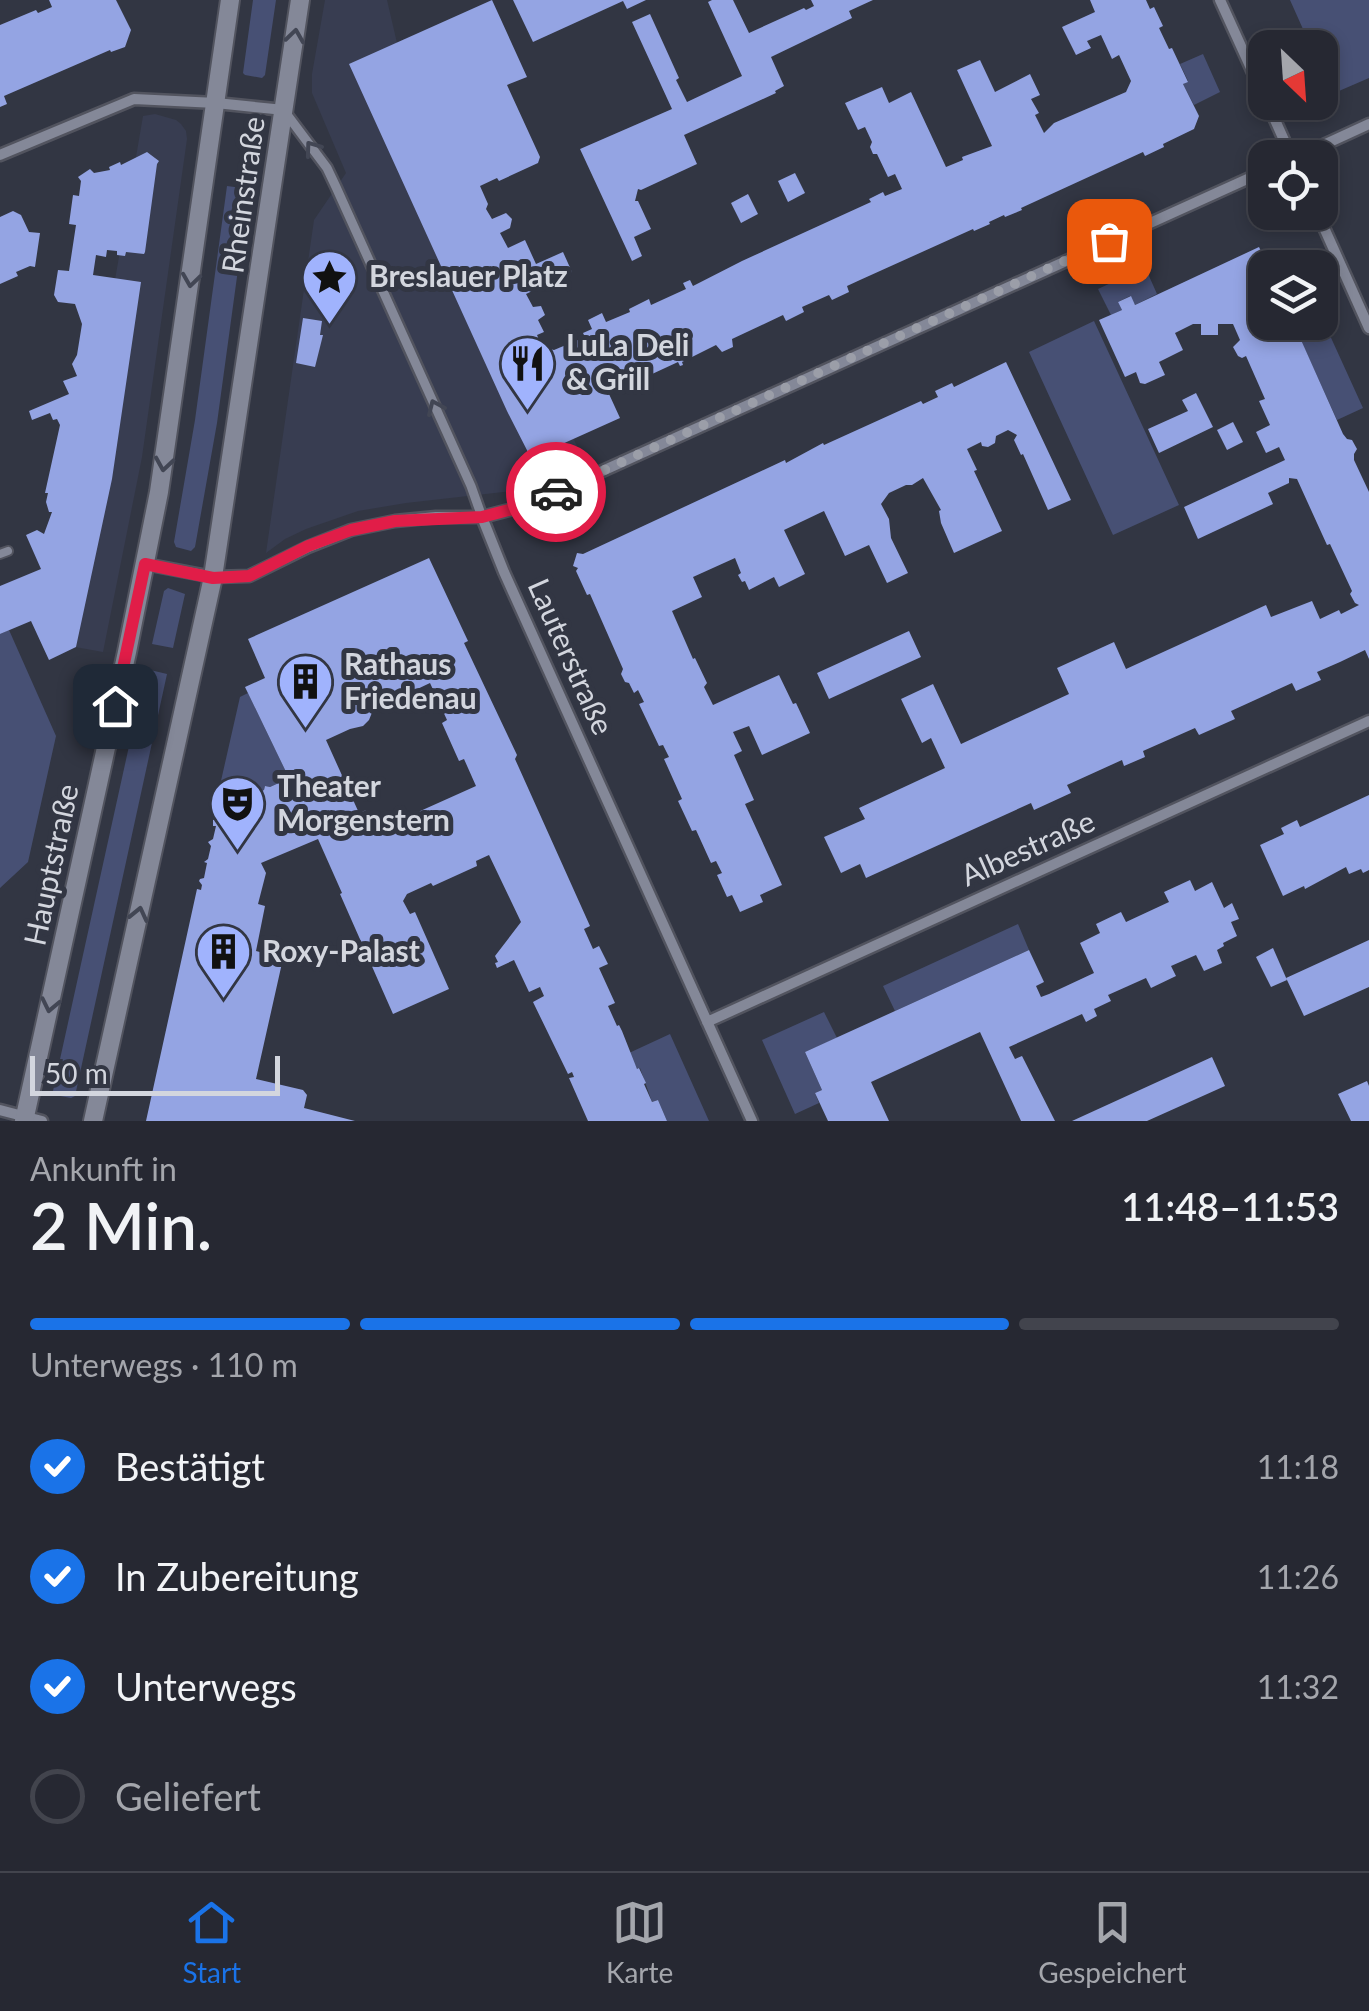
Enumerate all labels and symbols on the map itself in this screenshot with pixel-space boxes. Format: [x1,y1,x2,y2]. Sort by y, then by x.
one-way arrow [284,27,305,44]
north arrow [1248,30,1338,120]
street label: Rheinstraße [213,114,271,275]
one-way arrow [306,141,323,159]
pin [1067,199,1152,284]
place icon: Breslauer Platz [300,247,360,326]
place label: Breslauer Platz [369,257,568,293]
one-way arrow [181,271,202,288]
place label: LuLa Deli & Grill [566,326,689,396]
restaurant icon: LuLa Deli & Grill [497,333,557,412]
one-way arrow [427,399,447,417]
courier [506,442,606,542]
one-way arrow [154,456,175,472]
street label: Lauterstraße [521,573,622,740]
place label: Rathaus Friedenau [344,645,477,715]
building icon: Rathaus Friedenau [275,652,335,731]
pin [73,664,158,749]
place label: Theater Morgenstern [277,767,450,837]
theatre icon: Theater Morgenstern [208,774,268,853]
street label: Hauptstraße [15,781,85,949]
street label: Albestraße [955,802,1100,893]
one-way arrow [127,906,148,923]
building icon: Roxy-Palast [193,922,253,1001]
place label: Roxy-Palast [262,932,420,968]
one-way arrow [40,996,61,1013]
scale bar [30,1051,280,1096]

